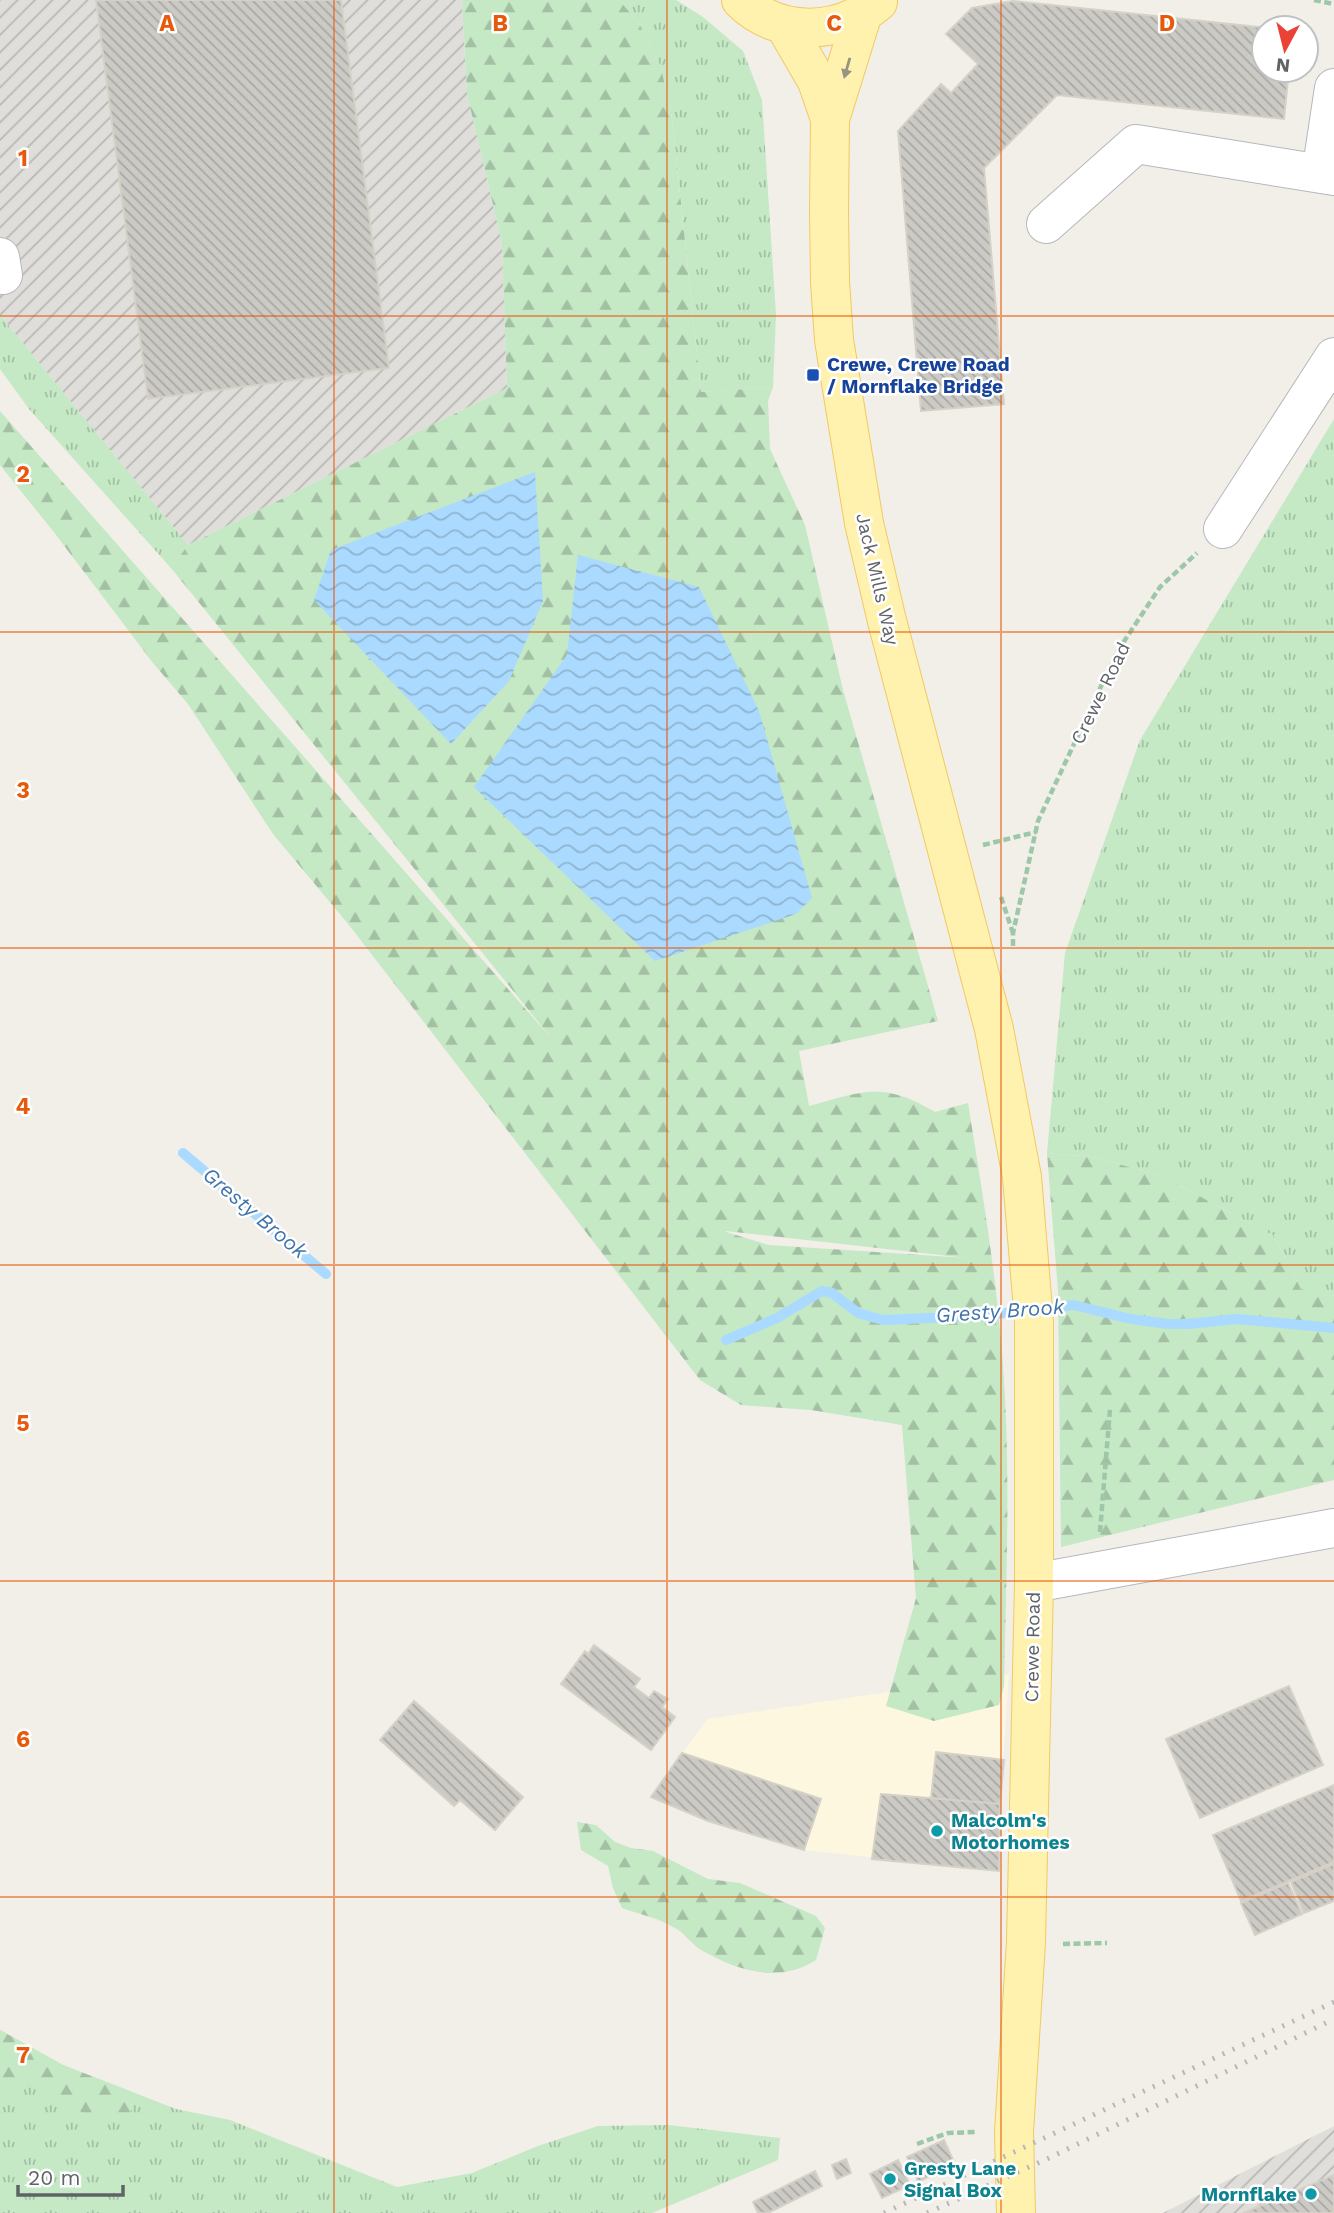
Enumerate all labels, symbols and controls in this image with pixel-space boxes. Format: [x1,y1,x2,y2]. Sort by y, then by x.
text: A [159,10,175,37]
text: B [492,10,508,37]
text: C [826,10,842,37]
text: D [1159,10,1175,37]
north arrow [1250,14,1320,84]
text: N [1275,53,1291,78]
one-way arrow [842,57,852,78]
text: 1 [18,145,28,172]
place label: Crewe, Crewe Road / Mornflake Bridge [827,353,1010,398]
marker: Crewe, Crewe Road / Mornflake Bridge [805,367,821,383]
text: 2 [16,461,30,488]
street label: Jack Mills Way [851,511,904,648]
street label: Crewe Road [1066,638,1135,748]
text: 3 [16,777,30,804]
text: 4 [16,1093,31,1120]
water label: Gresty Brook [198,1162,313,1264]
water label: Gresty Brook [935,1294,1066,1327]
text: 5 [16,1410,30,1437]
street label: Crewe Road [1020,1592,1045,1703]
text: 6 [16,1726,30,1753]
place label: Malcolm's Motorhomes [951,1809,1070,1854]
marker: Malcolm's Motorhomes [929,1823,945,1839]
text: 7 [16,2042,30,2069]
scale bar [18,2154,122,2198]
place label: Gresty Lane Signal Box [904,2157,1016,2202]
text: 20 m [28,2165,80,2190]
marker: Gresty Lane Signal Box [882,2171,898,2187]
place label: Mornflake [1201,2183,1297,2206]
marker: Mornflake [1303,2186,1319,2202]

